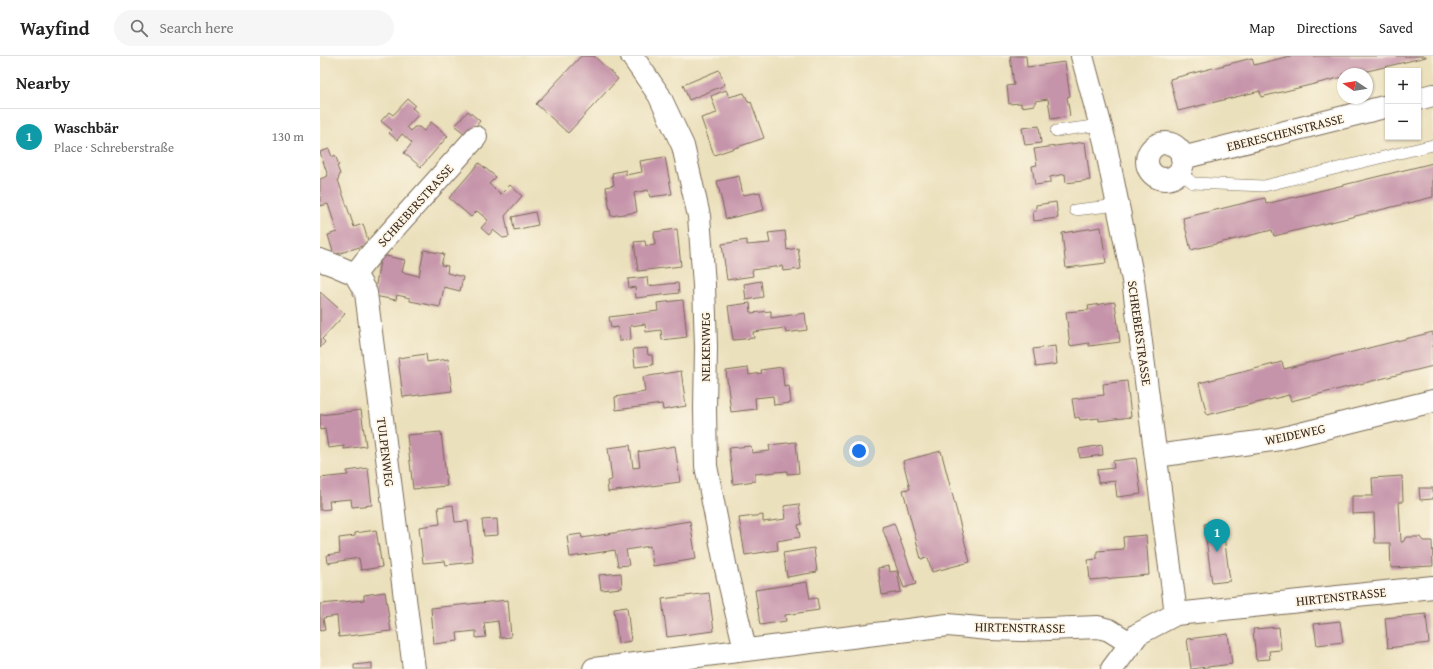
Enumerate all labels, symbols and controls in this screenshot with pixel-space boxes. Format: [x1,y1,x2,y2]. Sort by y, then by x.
search box [114,10,394,46]
text: Wayfind [20,14,90,42]
icon: search [128,17,150,39]
text: Search here [160,17,234,38]
text: Map [1249,18,1275,38]
text: Directions [1297,18,1357,38]
text: Saved [1379,18,1413,38]
north arrow [1337,68,1373,104]
map controls [1385,68,1421,140]
button: + [1385,68,1421,104]
text: Nearby [16,70,70,95]
button: − [1385,104,1421,140]
street label: EBERESCHENSTRASSE [1225,109,1346,156]
text: Waschbär [54,117,119,138]
text: 1 [26,127,32,146]
text: 130 m [272,127,304,146]
text: Place · Schreberstraße [54,138,174,157]
street label: SCHREBERSTRASSE [373,159,458,251]
street label: SCHREBERSTRASSE [1123,279,1156,387]
street label: NELKENWEG [696,312,715,382]
street label: TULPENWEG [372,416,399,488]
street label: WEIDEWEG [1263,419,1327,450]
your location [849,441,869,461]
pin: 1 [1204,519,1230,552]
street label: HIRTENSTRASSE [1295,582,1387,611]
street label: HIRTENSTRASSE [975,617,1066,638]

